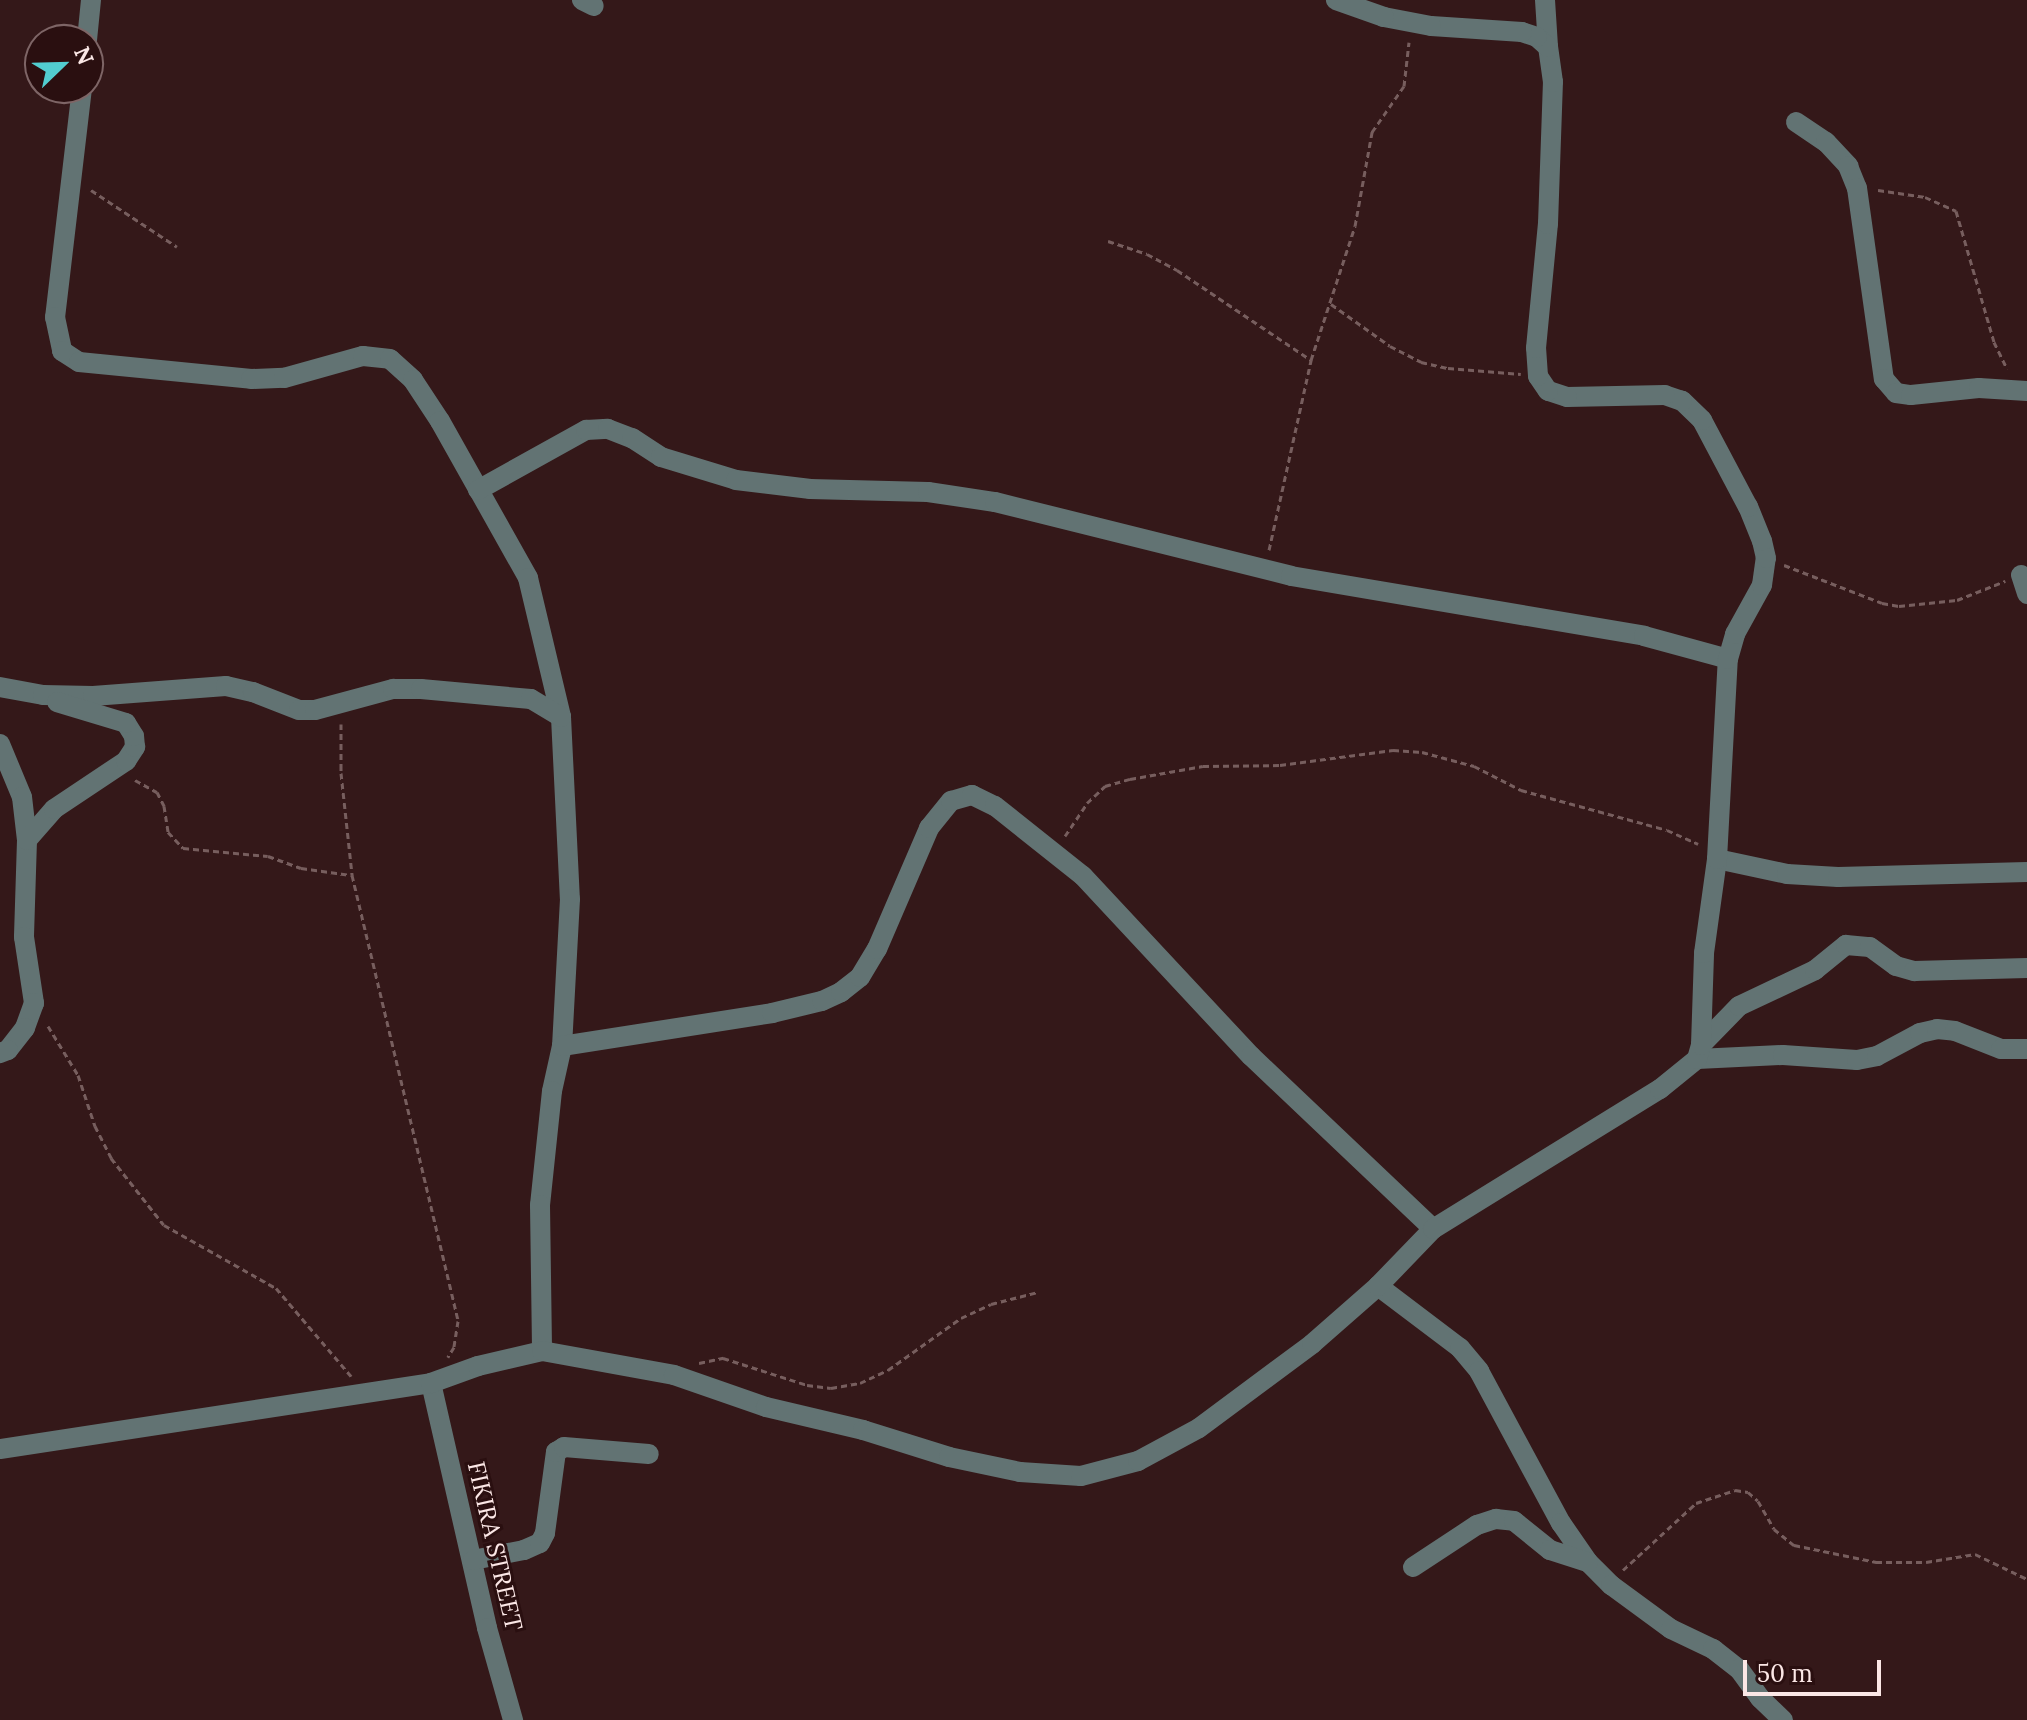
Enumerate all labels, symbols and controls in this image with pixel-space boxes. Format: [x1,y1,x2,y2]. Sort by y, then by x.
north arrow [24,24,104,104]
text: N [68,42,100,69]
street label: FIKIRA STREET [462,1459,528,1633]
scale bar [1747,1644,1885,1694]
text: 50 m [1757,1658,1813,1689]

